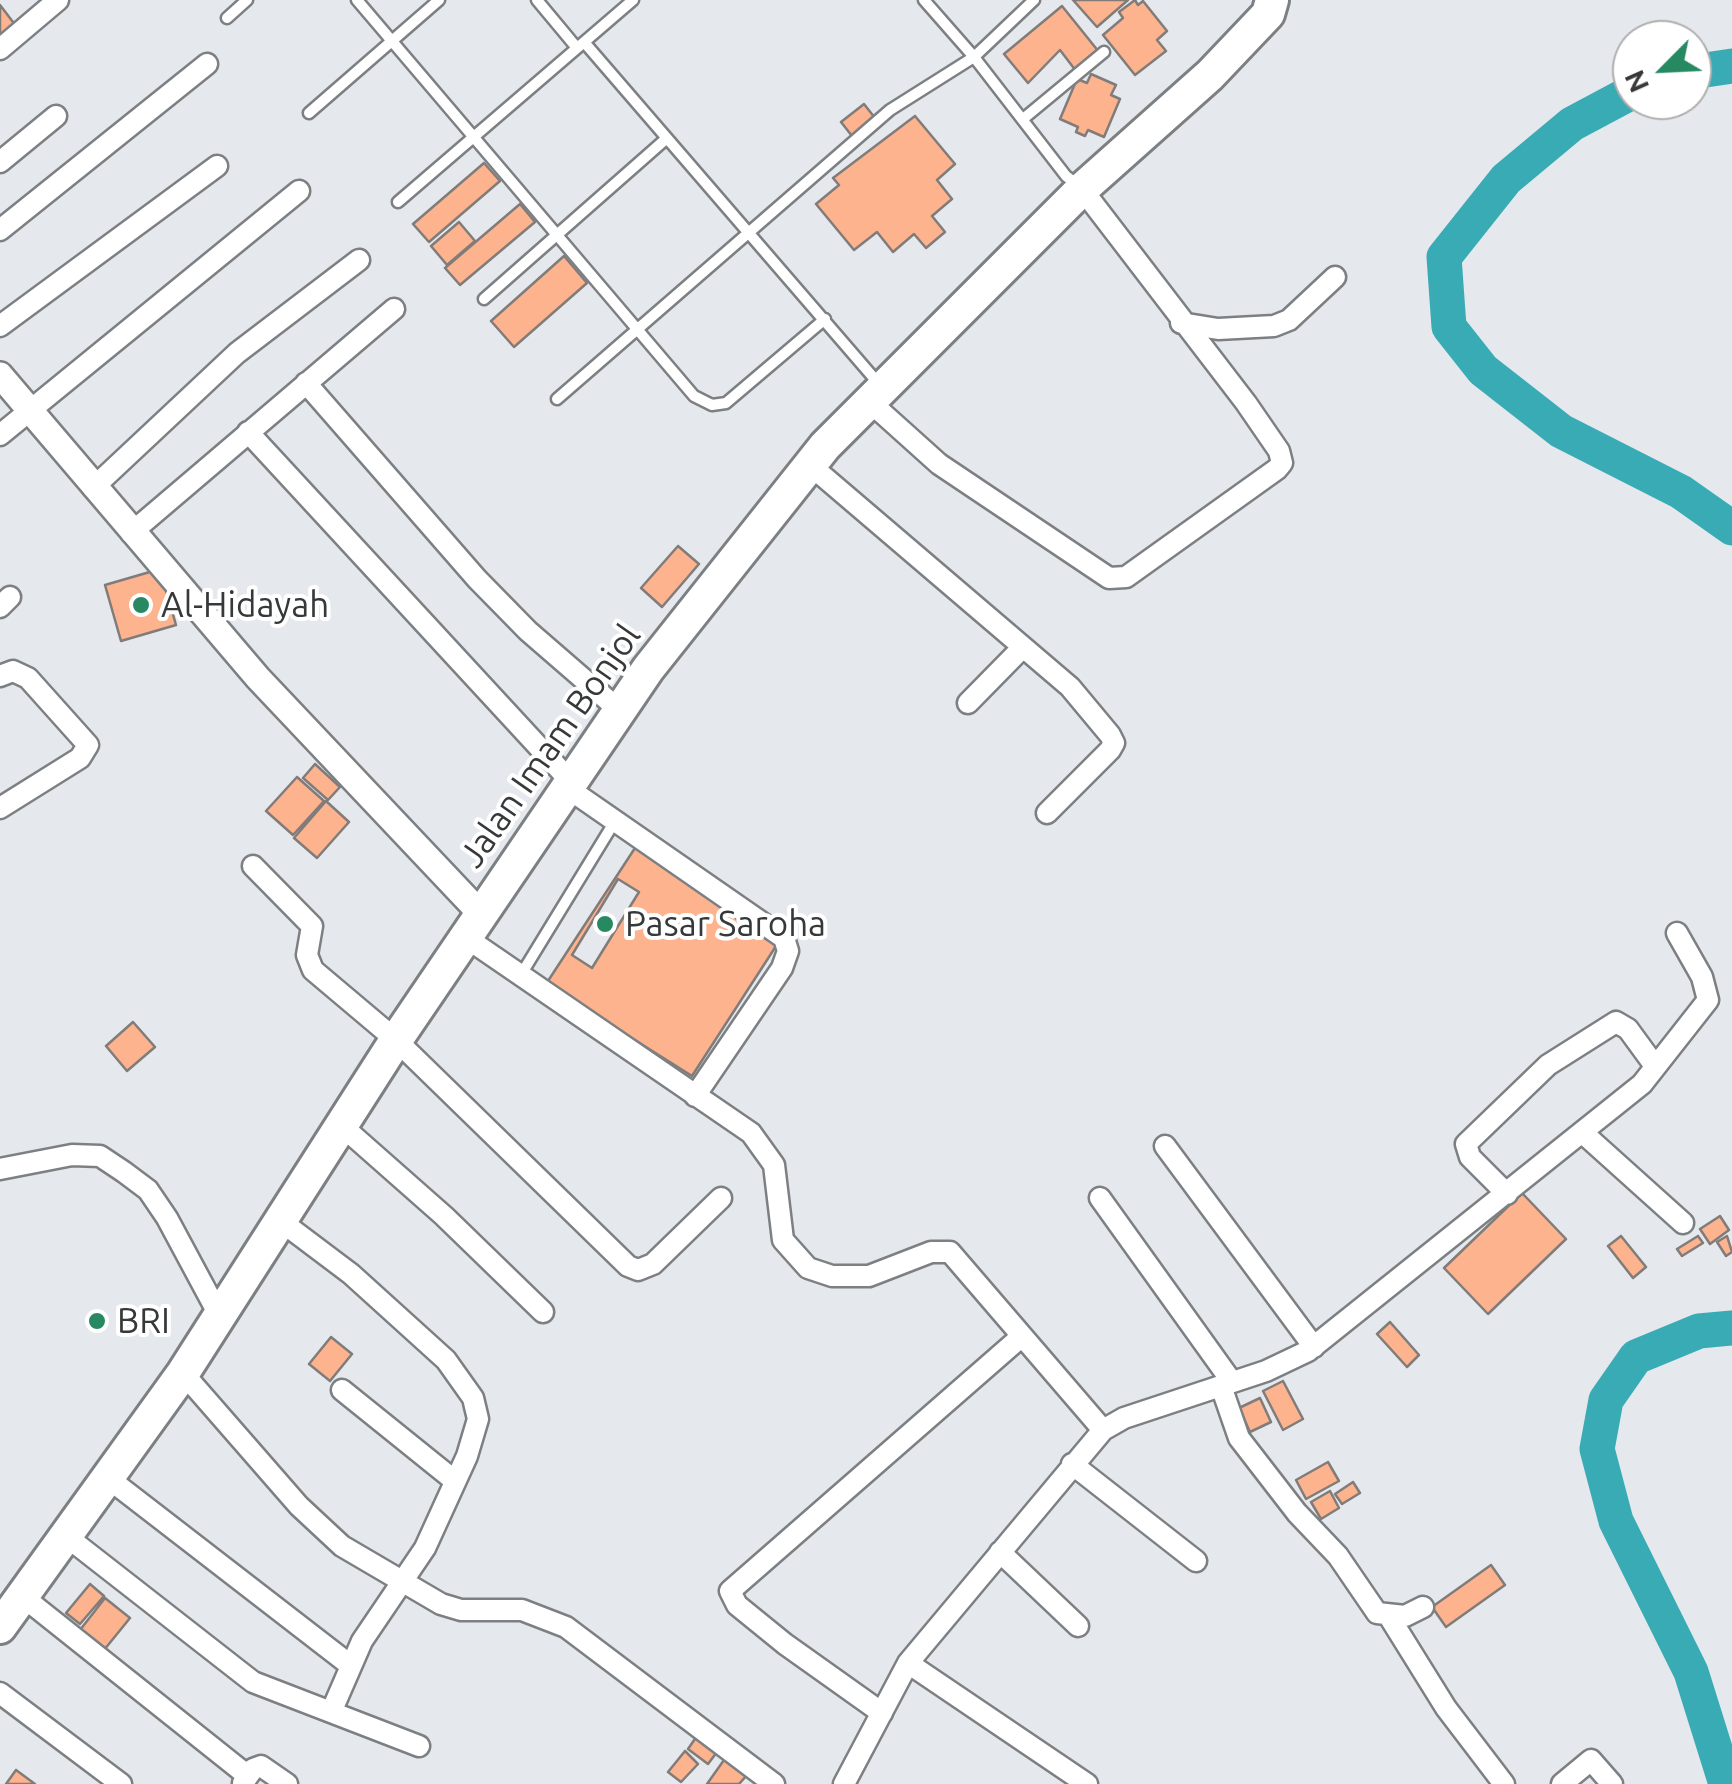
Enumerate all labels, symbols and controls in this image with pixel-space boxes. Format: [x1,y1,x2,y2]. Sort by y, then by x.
north arrow [1612,20,1712,120]
text: N [1618,66,1654,97]
place label: Al-Hidayah [161,584,329,626]
marker: Al-Hidayah [130,594,152,616]
street label: Jalan Imam Bonjol [451,617,649,875]
place label: Pasar Saroha [625,903,826,945]
marker: Pasar Saroha [594,913,616,935]
place label: BRI [117,1300,170,1342]
marker: BRI [86,1310,108,1332]

